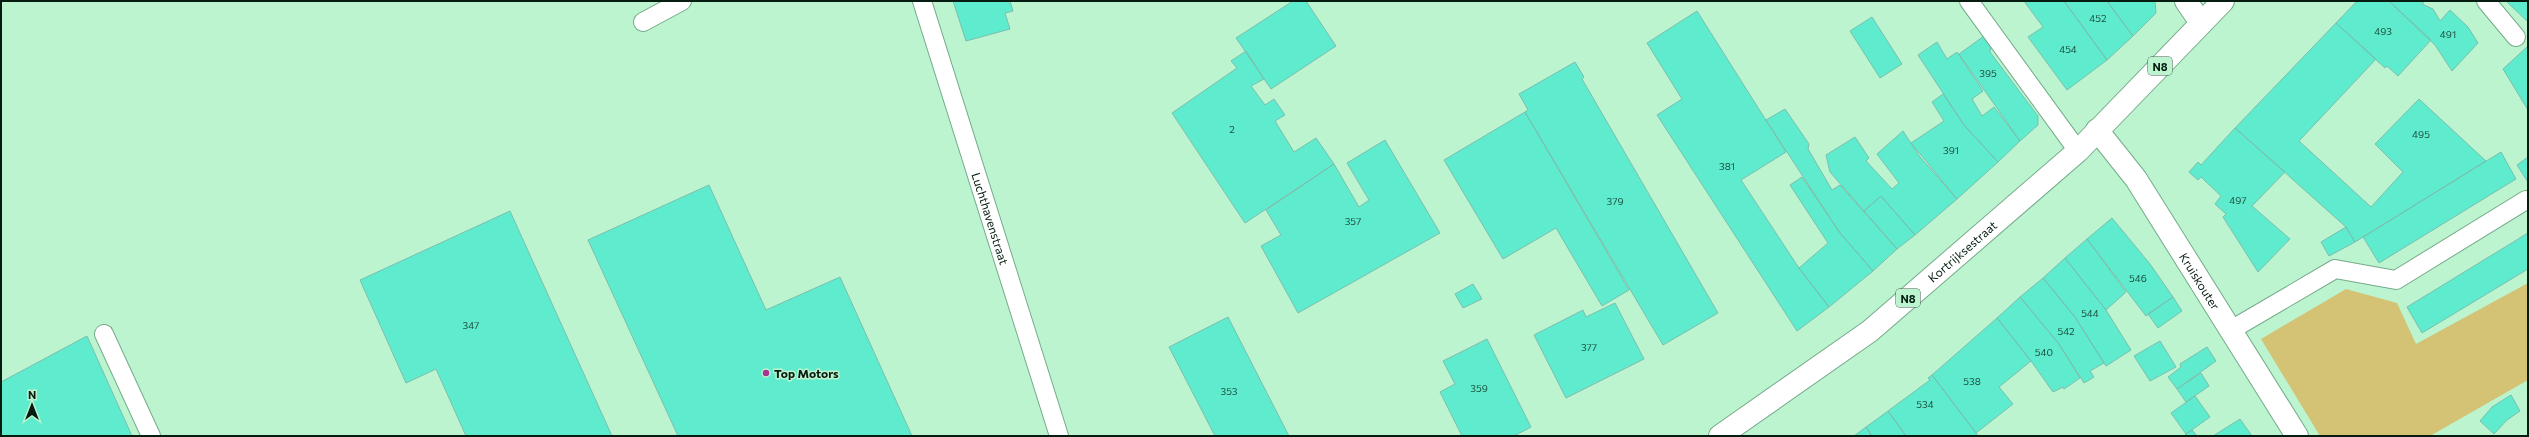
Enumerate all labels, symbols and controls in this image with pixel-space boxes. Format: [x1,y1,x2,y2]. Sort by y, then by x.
house number: 452 [2089,12,2107,24]
house number: 493 [2374,25,2392,37]
house number: 491 [2440,28,2456,40]
house number: 454 [2059,43,2077,55]
road number: N8 [2148,57,2172,75]
house number: 395 [1979,67,1997,79]
house number: 2 [1229,123,1235,135]
house number: 495 [2412,128,2430,140]
house number: 391 [1943,144,1959,156]
house number: 381 [1719,160,1735,172]
street label: Luchthavenstraat [969,171,1012,266]
house number: 497 [2229,194,2247,206]
house number: 379 [1607,195,1624,207]
house number: 357 [1345,215,1361,227]
street label: Kortrijksestraat [1925,218,1999,285]
street label: Kruiskouter [2177,250,2223,312]
house number: 546 [2129,272,2147,284]
road number: N8 [1896,289,1920,307]
house number: 544 [2081,307,2099,319]
house number: 347 [463,319,479,331]
house number: 542 [2057,325,2075,337]
house number: 377 [1581,341,1597,353]
house number: 540 [2035,346,2053,358]
place label: Top Motors [774,366,839,380]
marker: Top Motors [761,368,771,378]
house number: 538 [1963,375,1981,387]
house number: 359 [1470,382,1488,394]
north arrow [12,385,52,425]
house number: 353 [1220,385,1238,397]
text: N [28,388,36,401]
house number: 534 [1916,398,1934,410]

